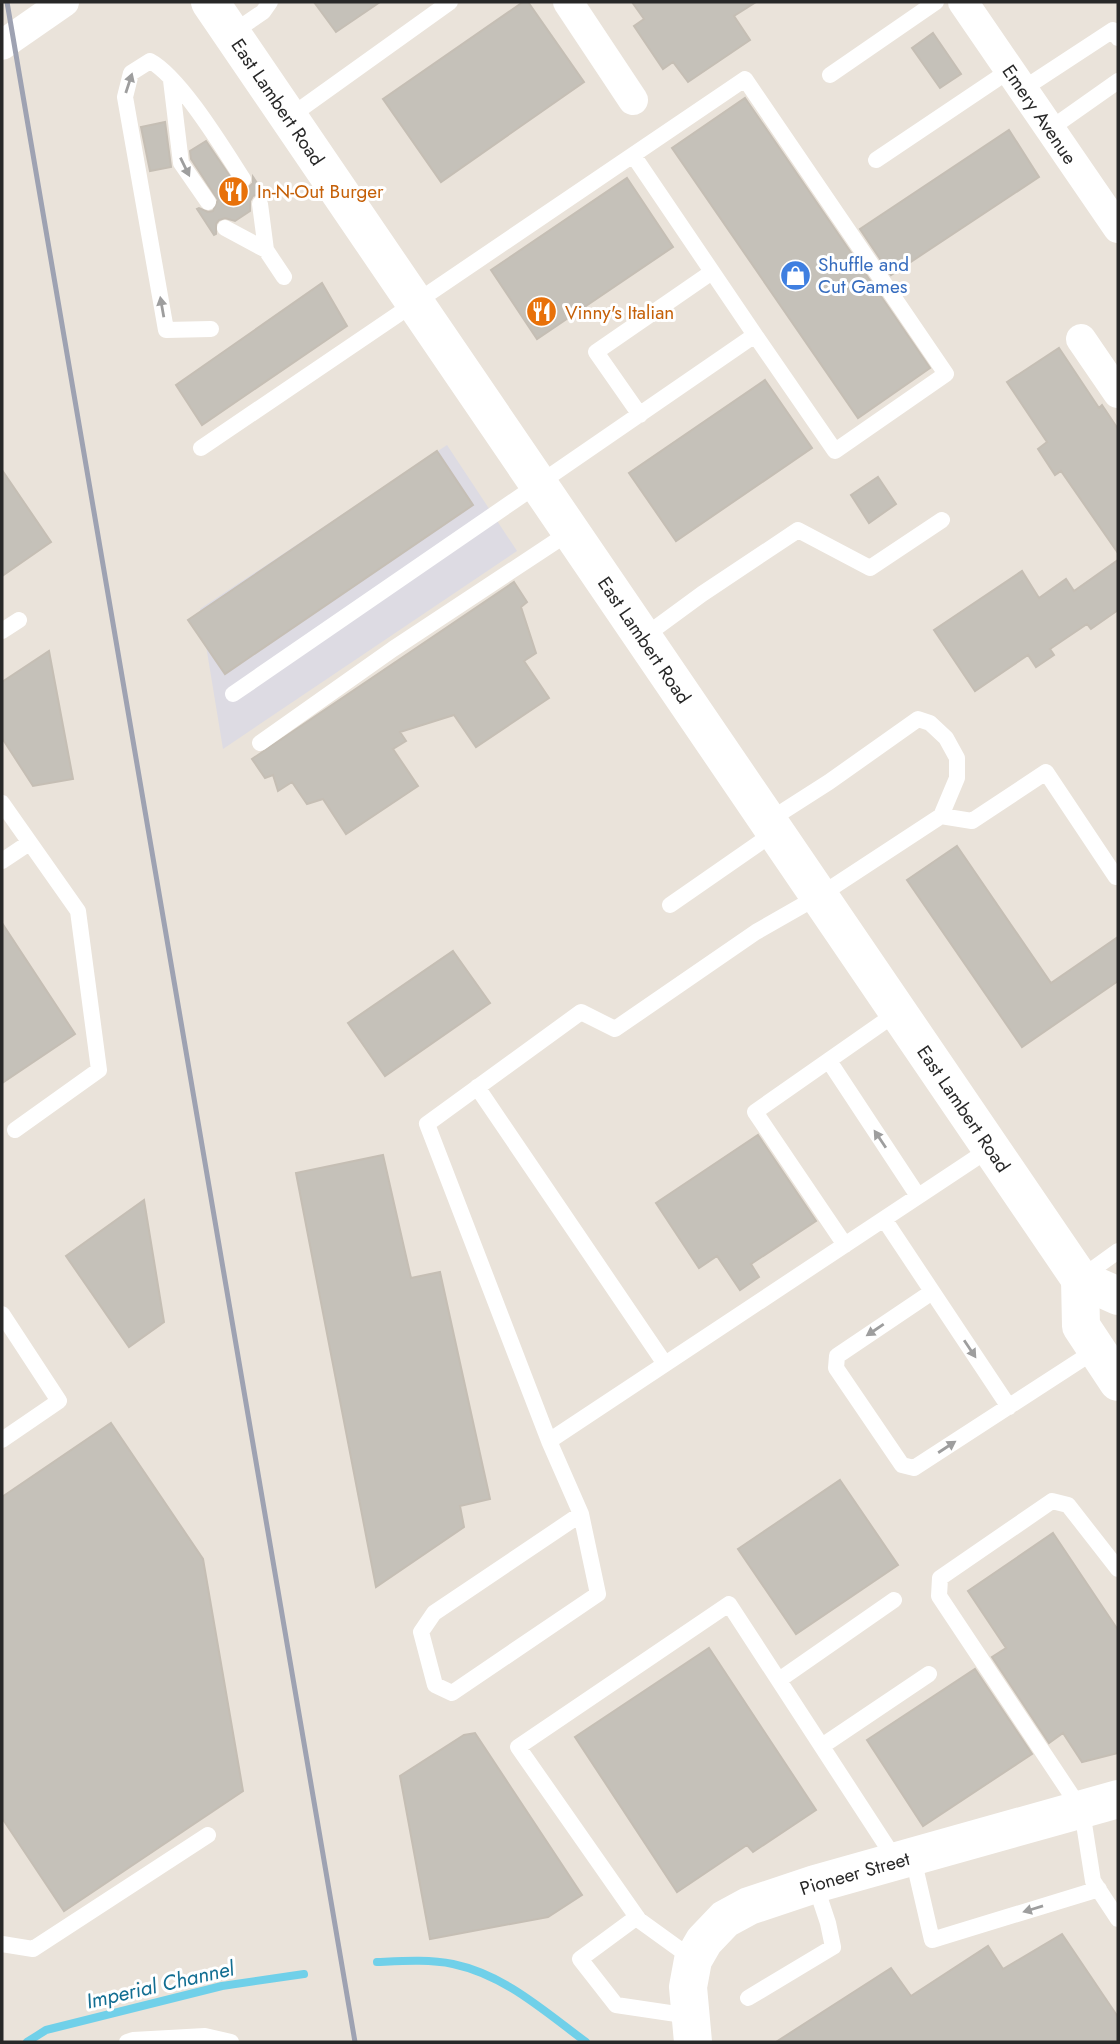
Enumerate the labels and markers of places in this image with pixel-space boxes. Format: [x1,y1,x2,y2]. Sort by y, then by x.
restaurant icon: In-N-Out Burger [217,174,251,208]
place label: In-N-Out Burger [257,178,384,205]
place label: Shuffle and Cut Games [818,251,909,300]
shop icon: Shuffle and Cut Games [778,258,812,292]
restaurant icon: Vinny's Italian [525,295,559,329]
place label: Vinny's Italian [565,299,674,326]

